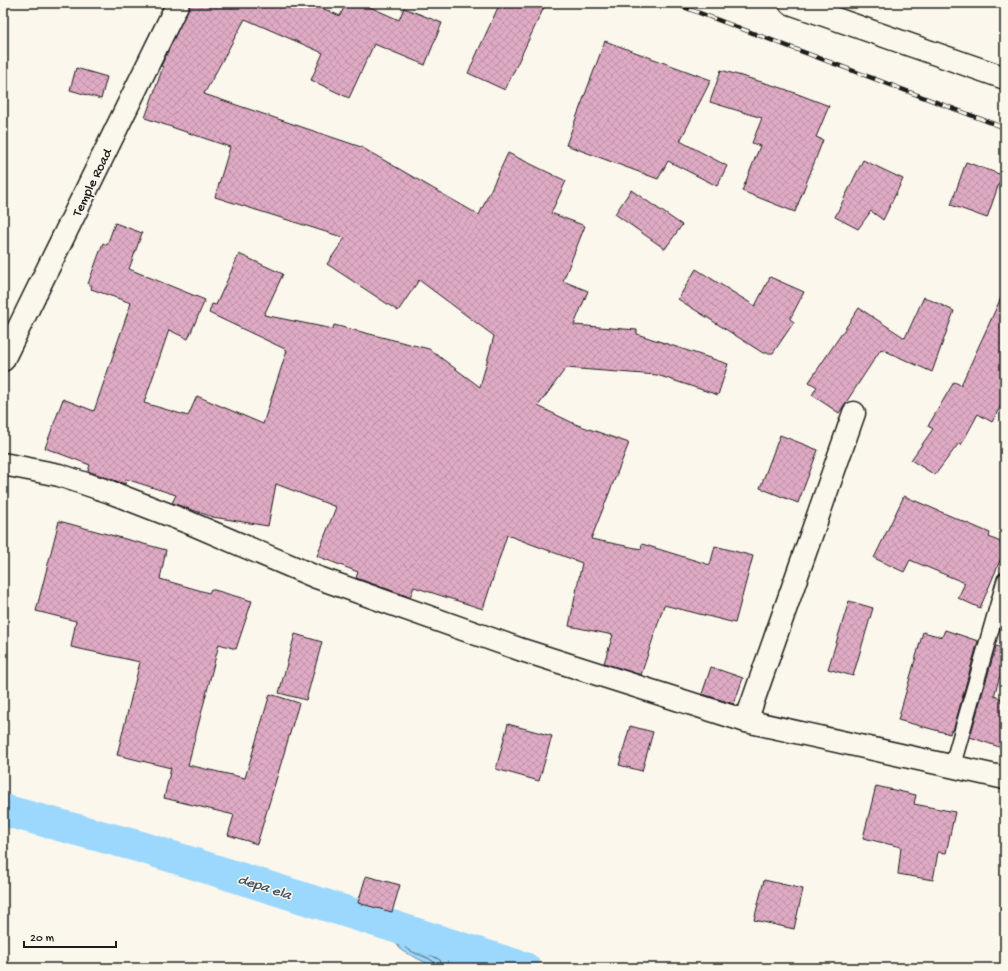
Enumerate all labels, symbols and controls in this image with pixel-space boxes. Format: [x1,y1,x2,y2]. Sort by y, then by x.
street label: Temple Road [69,145,118,221]
water label: depa ela [235,871,295,906]
scale bar [24,923,116,949]
text: 20 m [30,932,55,946]

